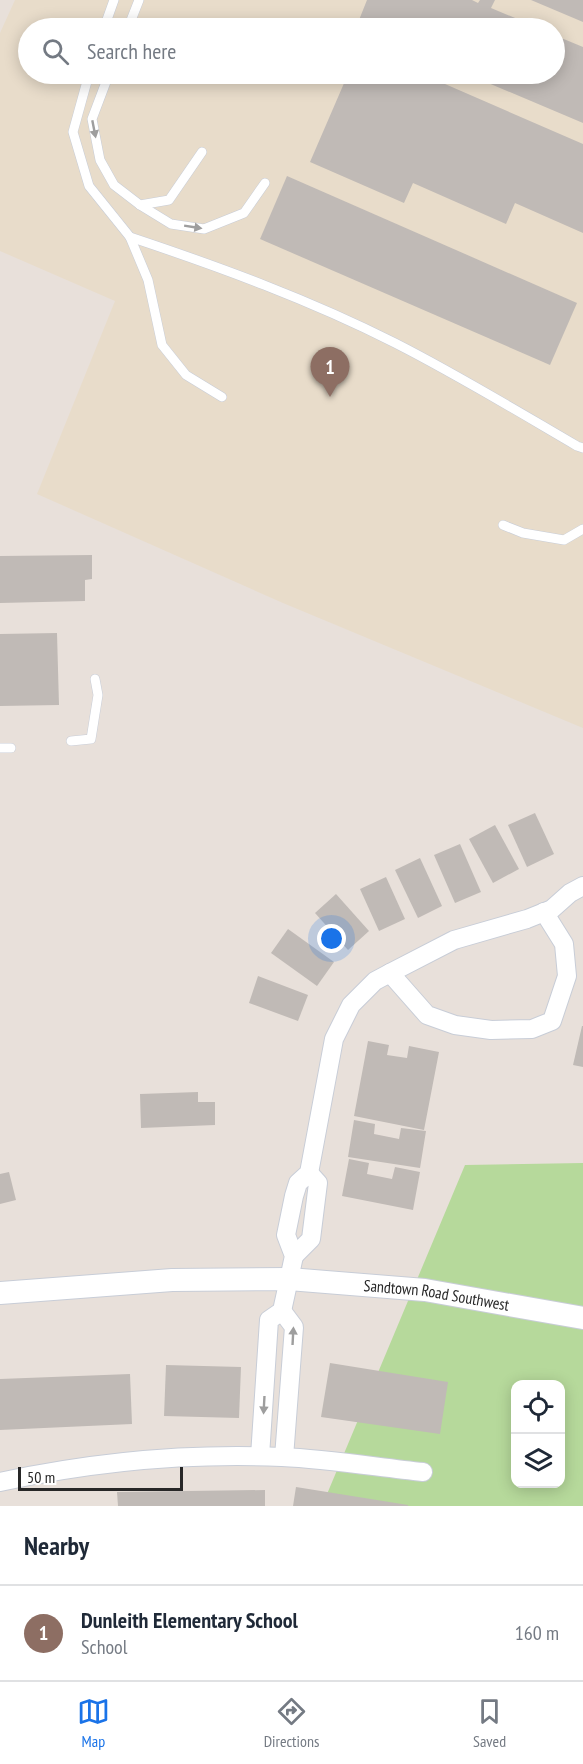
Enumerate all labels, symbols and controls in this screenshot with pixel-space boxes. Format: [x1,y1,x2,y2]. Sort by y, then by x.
search box [18,18,565,84]
icon: search [39,35,72,68]
text: Search here [87,37,176,65]
one-way arrow [90,119,99,138]
one-way arrow [184,223,203,232]
pin: 1 [310,348,350,397]
your location [317,924,346,953]
street label: Sandtown Road Southwest [363,1275,512,1315]
one-way arrow [288,1326,297,1345]
map controls [511,1380,565,1488]
button: locate [511,1380,565,1434]
one-way arrow [259,1395,269,1414]
button: layers [511,1434,565,1488]
scale bar [18,1464,183,1492]
text: 50 m [27,1467,55,1487]
text: Nearby [24,1529,89,1562]
text: Dunleith Elementary School [81,1606,298,1634]
text: 1 [39,1620,48,1646]
text: 160 m [515,1620,559,1646]
text: School [81,1634,127,1660]
tab: Map [77,1695,110,1751]
tab: Directions [264,1695,319,1751]
tab: Saved [473,1695,506,1751]

